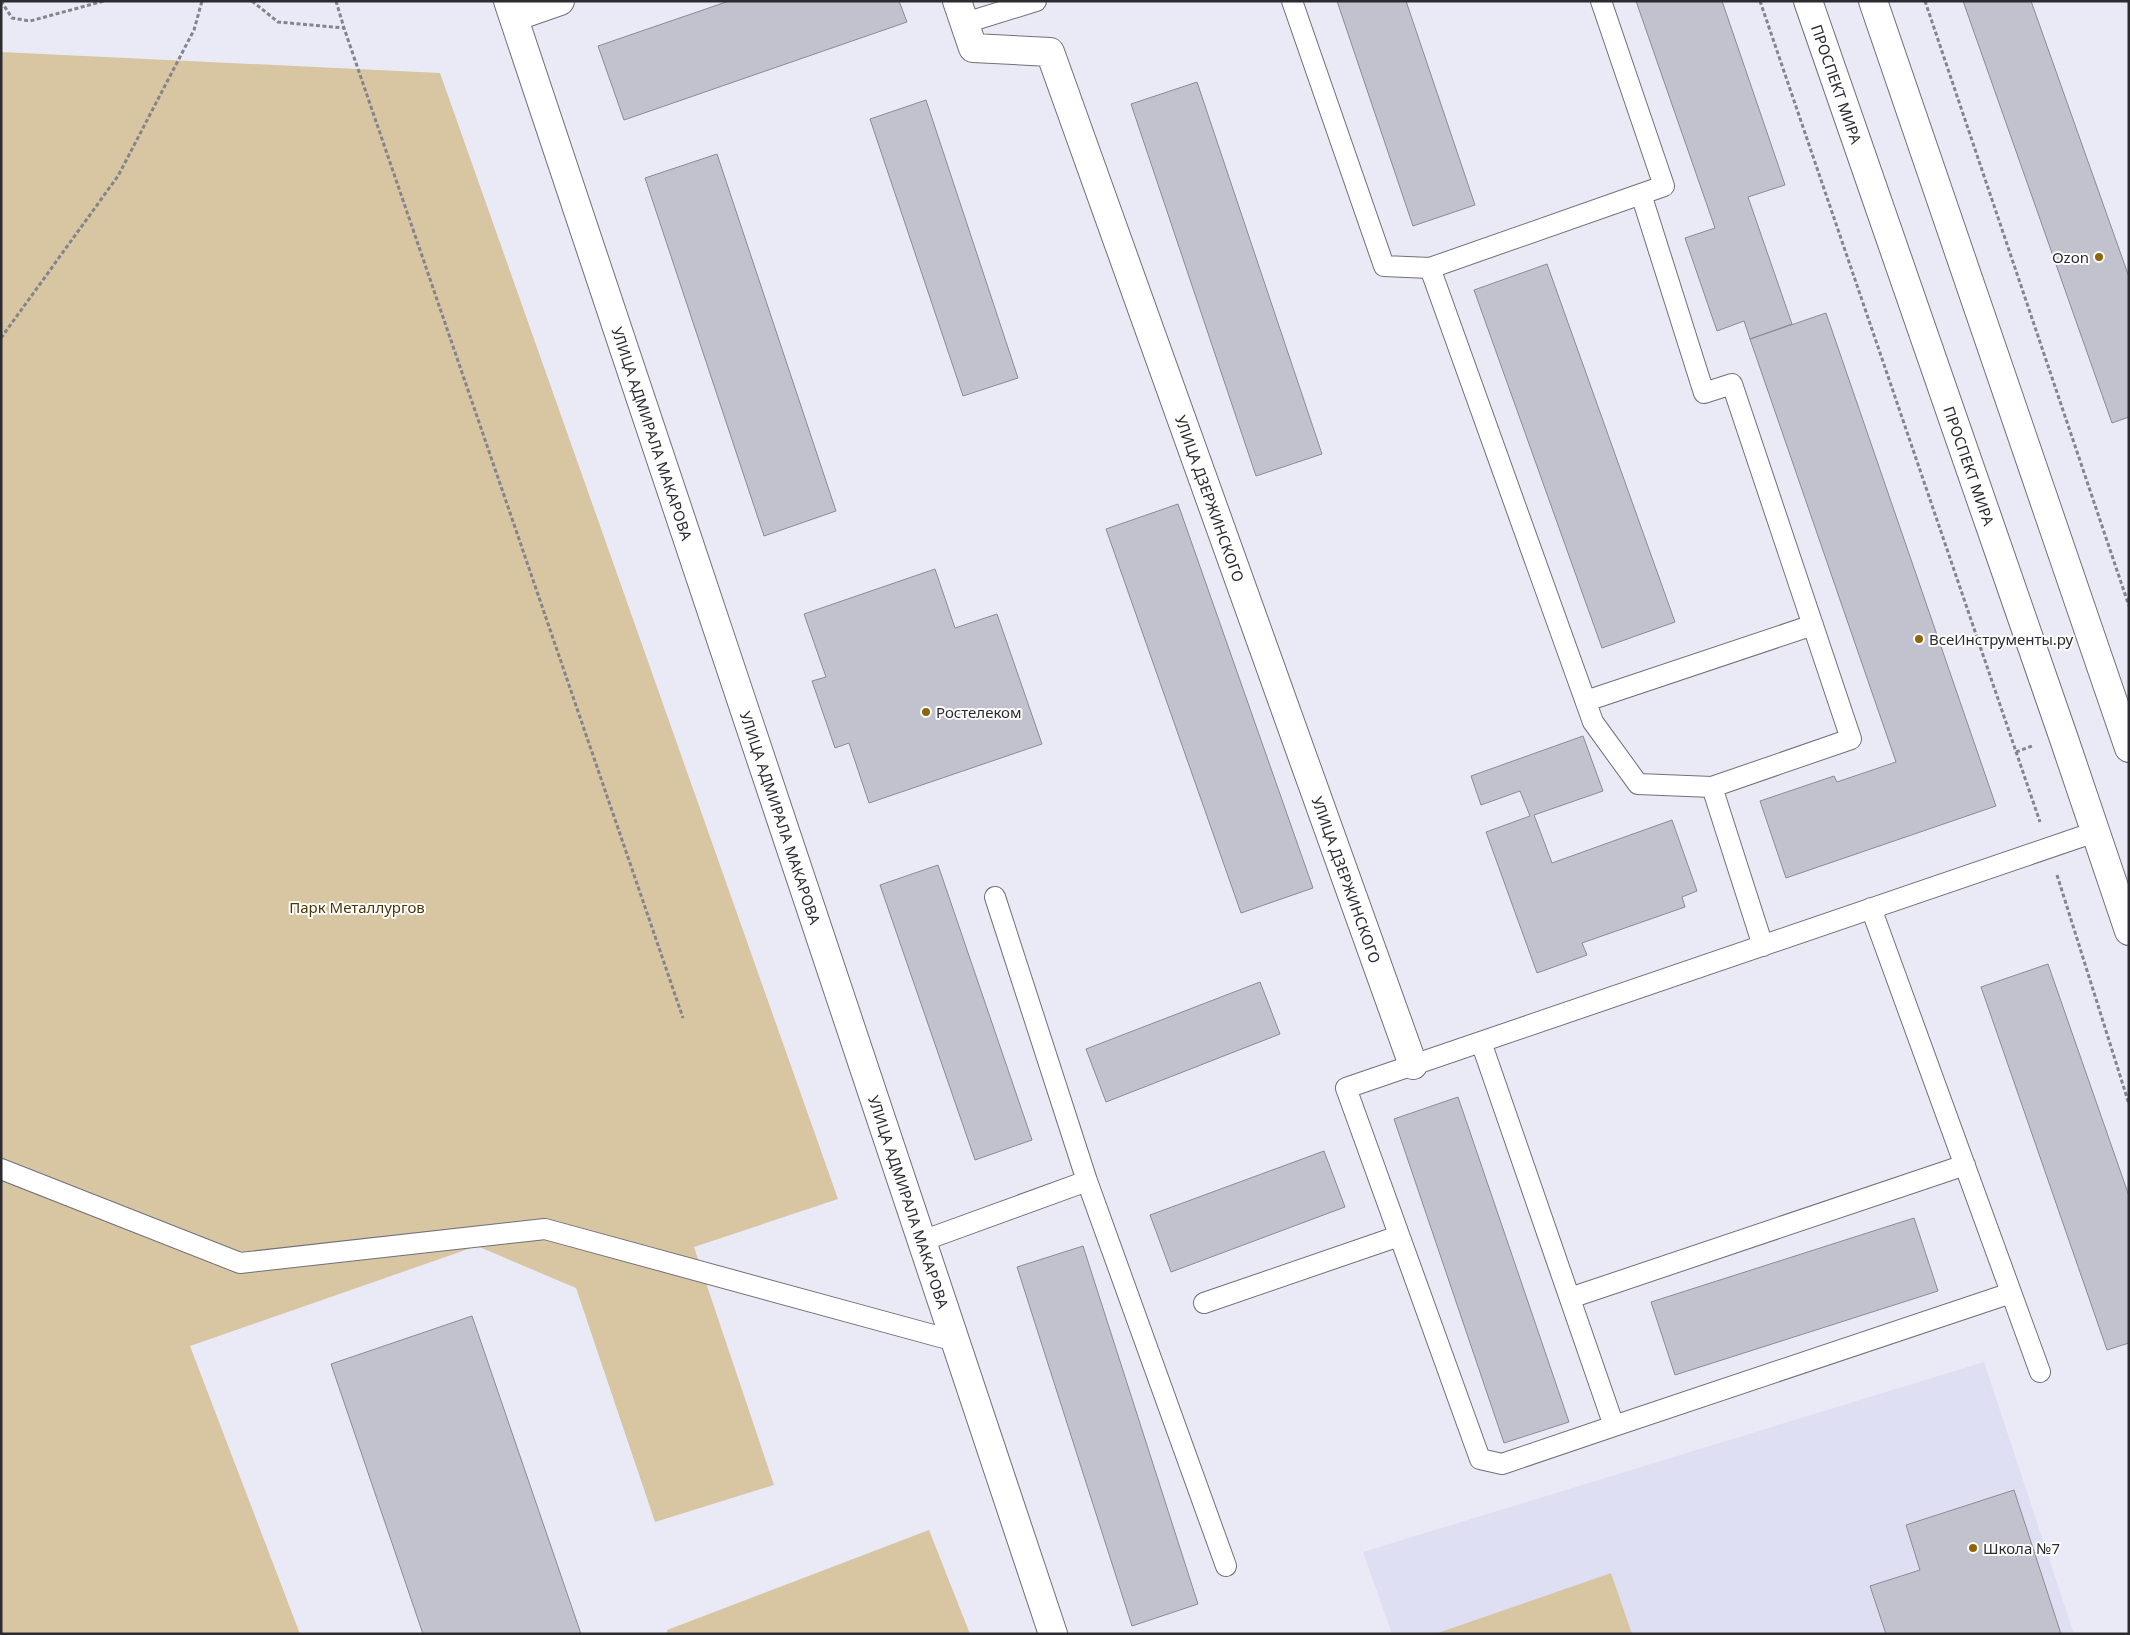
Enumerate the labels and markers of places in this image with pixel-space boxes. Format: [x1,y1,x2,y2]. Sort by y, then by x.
place label: Ozon [2052,247,2089,267]
marker: Ozon [2093,251,2105,263]
place label: ВсеИнструменты.ру [1929,629,2074,649]
marker: ВсеИнструменты.ру [1913,633,1925,645]
place label: Ростелеком [936,702,1022,722]
marker: Ростелеком [920,706,932,718]
place label: Школа №7 [1983,1538,2060,1558]
marker: Школа №7 [1967,1542,1979,1554]

